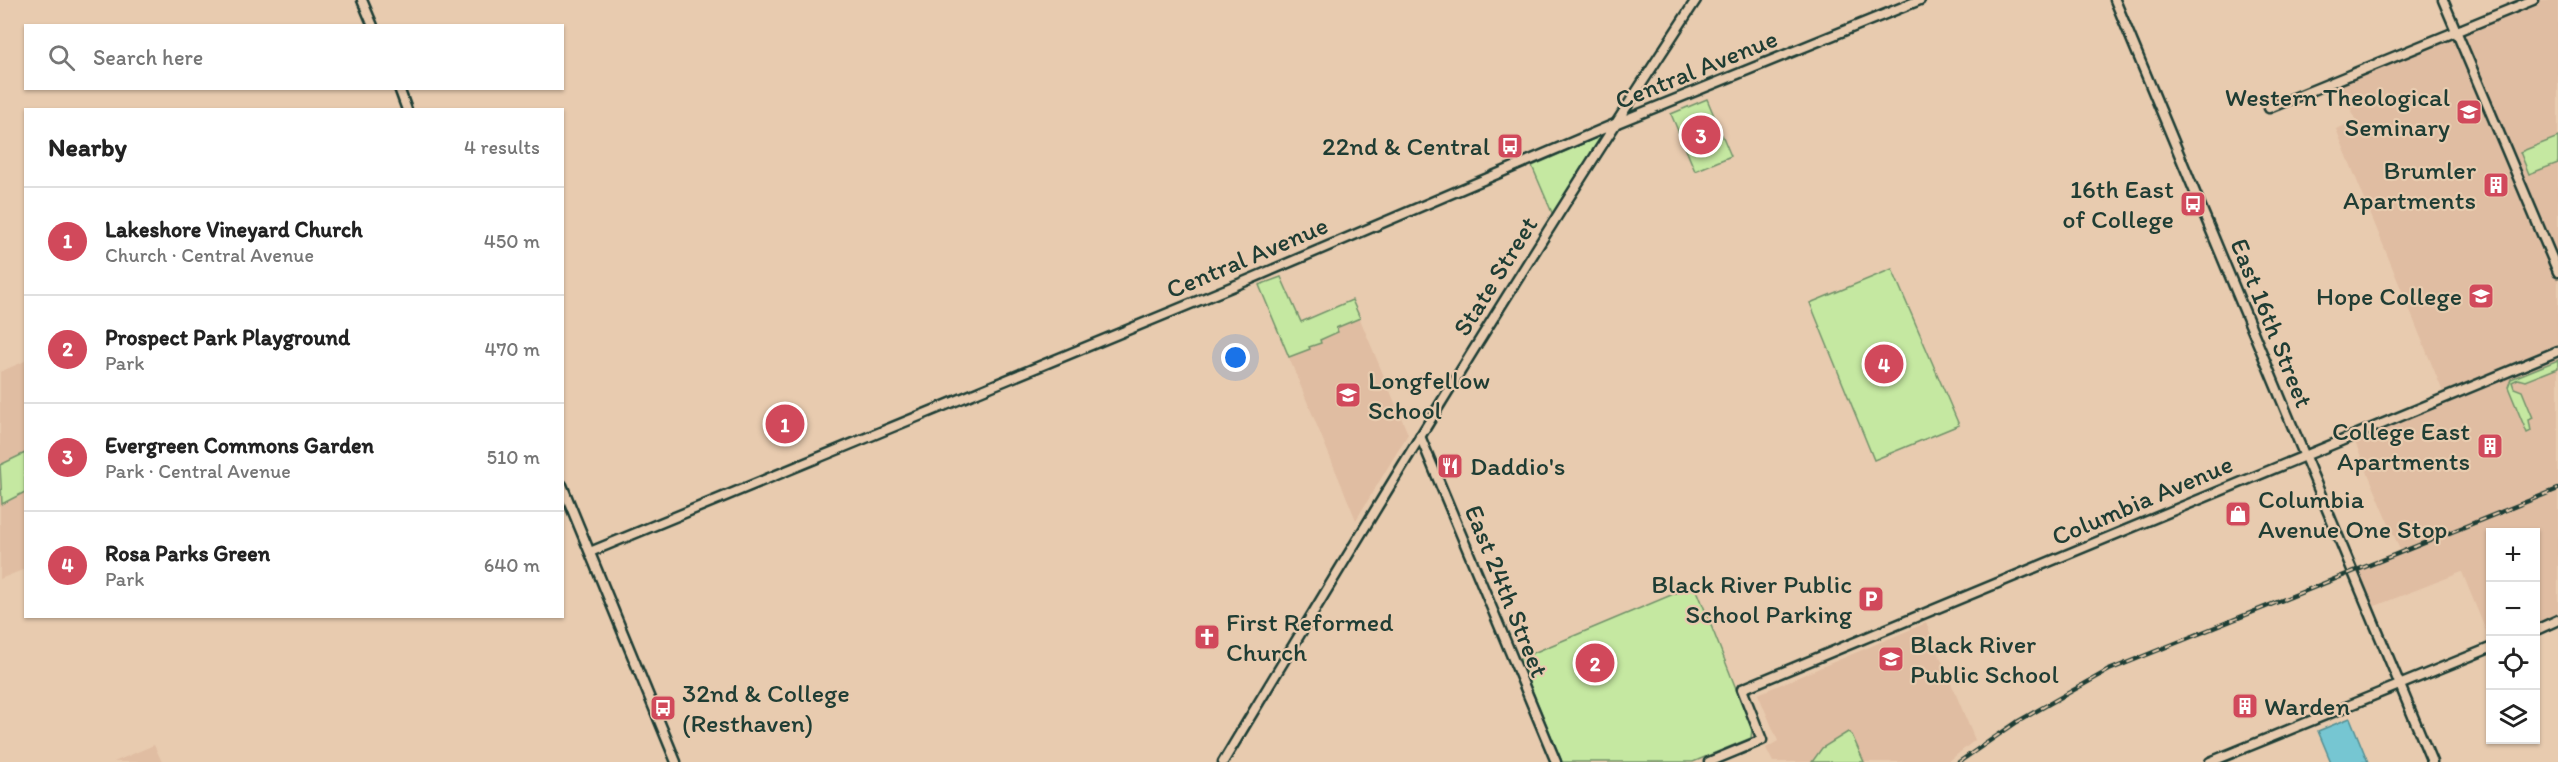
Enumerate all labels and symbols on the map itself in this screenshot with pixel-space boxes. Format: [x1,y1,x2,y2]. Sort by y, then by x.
street label: Central Avenue [1610,22,1782,116]
place label: Western Theological Seminary [2225,81,2450,143]
school or university icon: Western Theological Seminary [2454,97,2484,127]
pin: 3 [1682,112,1720,158]
place label: 22nd & Central [1322,130,1490,162]
bus stop icon: 22nd & Central [1495,131,1525,161]
place label: Brumler Apartments [2343,154,2477,216]
building icon: Brumler Apartments [2481,170,2511,200]
place label: 16th East of College [2062,173,2174,235]
bus stop icon: 16th East of College [2178,189,2208,219]
street label: Central Avenue [1161,209,1333,305]
street label: State Street [1446,210,1545,342]
street label: East 16th Street [2224,234,2321,412]
place label: Hope College [2316,280,2462,312]
school or university icon: Hope College [2466,281,2496,311]
pin: 4 [1864,342,1904,386]
your location [1221,343,1250,372]
place label: Longfellow School [1368,364,1490,426]
school or university icon: Longfellow School [1333,380,1363,410]
pin: 1 [766,402,804,446]
place label: College East Apartments [2332,415,2470,477]
building icon: College East Apartments [2475,431,2505,461]
street label: Columbia Avenue [2047,447,2237,553]
place label: Daddio's [1470,450,1565,482]
restaurant icon: Daddio's [1435,451,1465,481]
place label: Columbia Avenue One Stop [2258,483,2447,545]
shop icon: Columbia Avenue One Stop [2223,499,2253,529]
street label: East 24th Street [1458,500,1556,682]
place label: Black River Public School Parking [1651,568,1853,630]
parking icon: Black River Public School Parking [1856,584,1886,614]
place label: First Reformed Church [1226,606,1394,668]
church icon: First Reformed Church [1192,622,1222,652]
place label: Black River Public School [1910,628,2059,690]
pin: 2 [1576,640,1614,686]
school or university icon: Black River Public School [1876,644,1906,674]
place label: 32nd & College (Resthaven) [682,677,850,739]
place label: Warden [2264,690,2350,722]
building icon: Warden [2230,691,2260,721]
bus stop icon: 32nd & College (Resthaven) [648,693,678,723]

